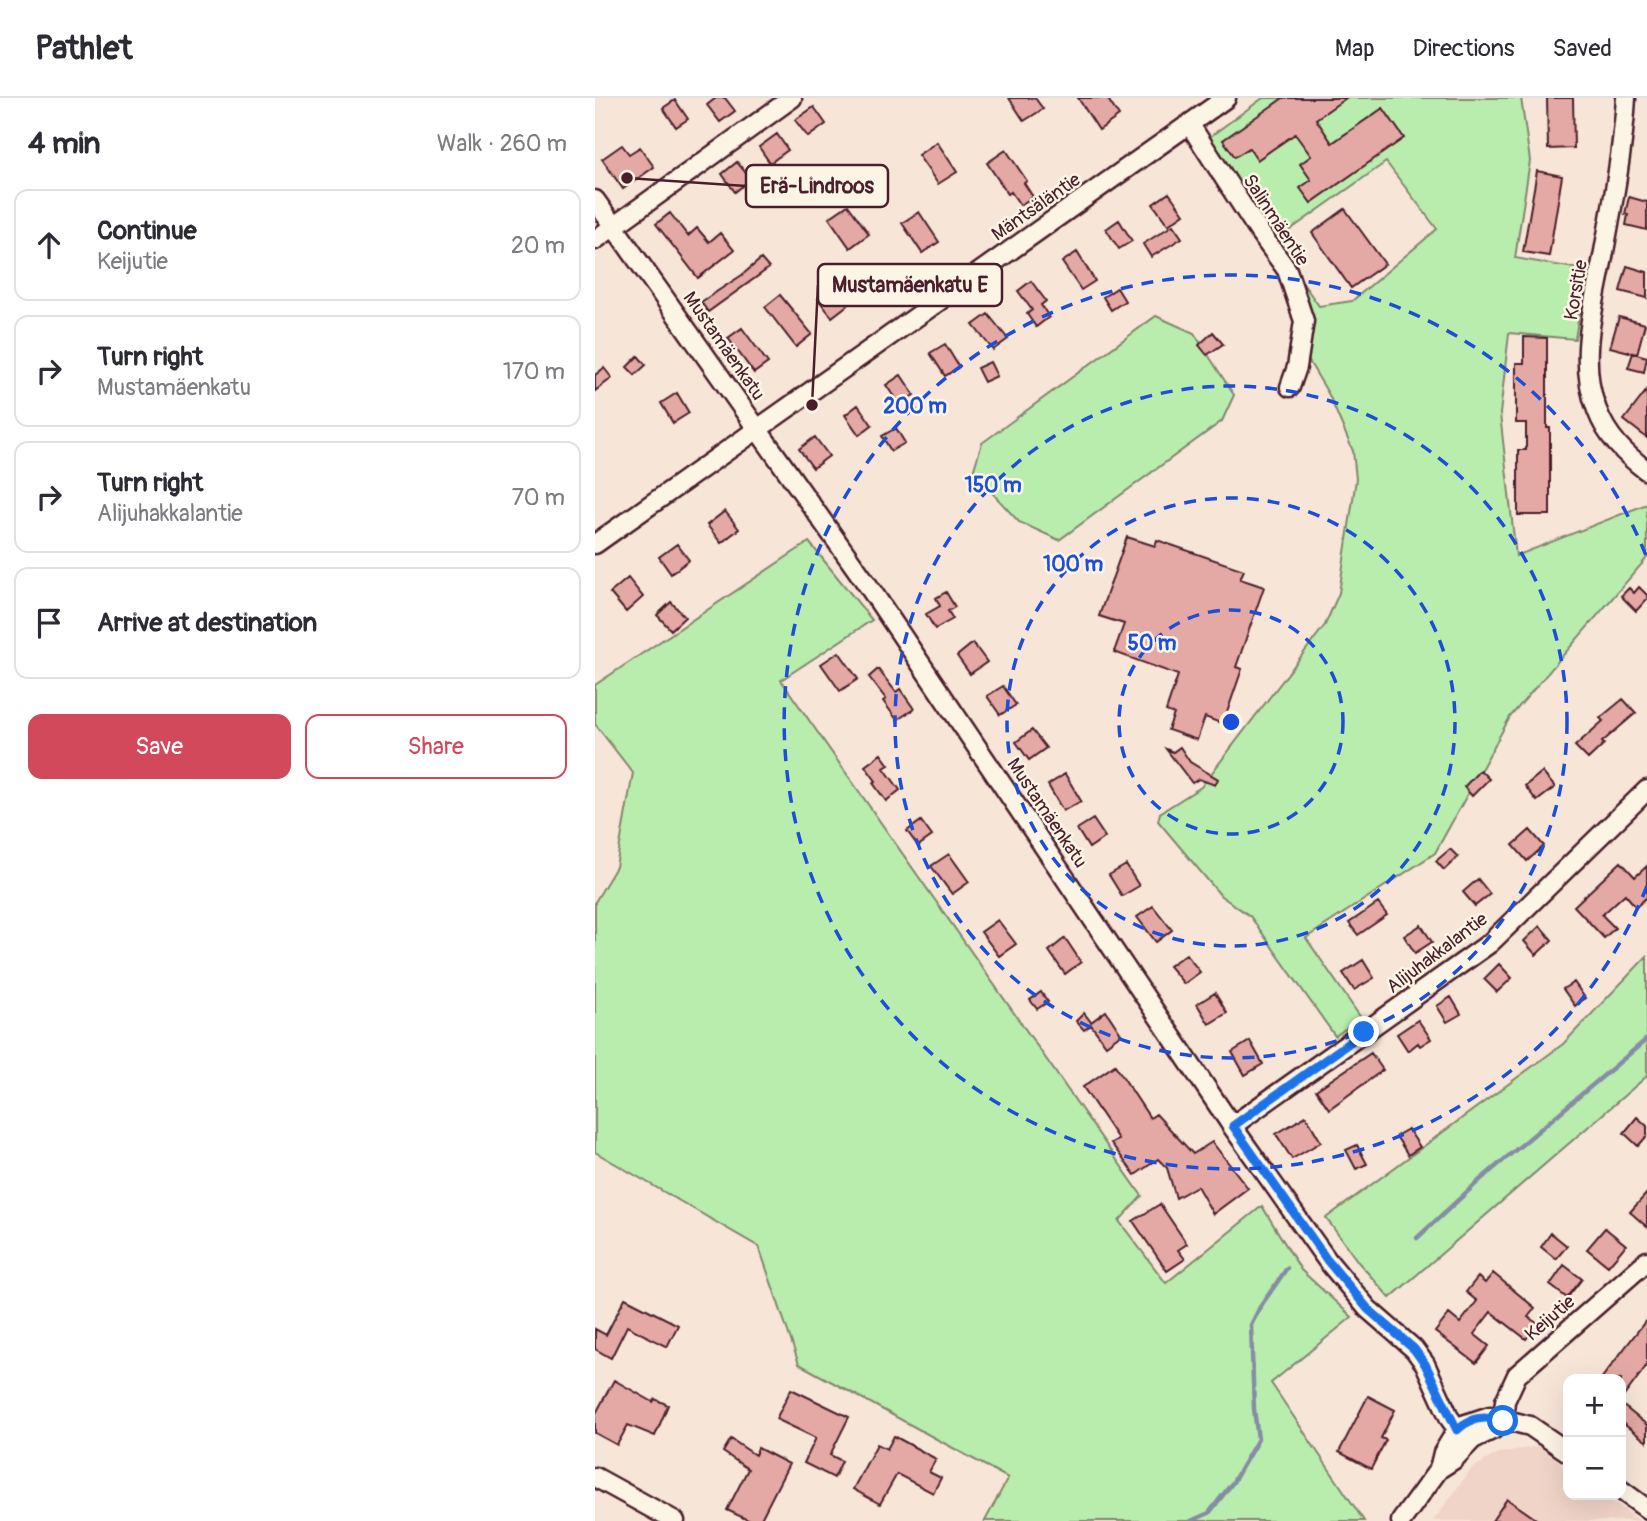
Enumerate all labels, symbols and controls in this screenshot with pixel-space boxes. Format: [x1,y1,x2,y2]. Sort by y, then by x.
text: Pathlet [35,28,132,69]
text: Map [1335,34,1375,63]
text: Directions [1413,34,1514,63]
text: Saved [1552,34,1612,63]
text: 4 min [28,125,101,162]
text: Walk · 260 m [437,129,567,158]
callout: Erä-Lindroos [746,165,888,207]
street label: Mäntsäläntie [987,167,1086,246]
street label: Salinmäentie [1238,170,1315,271]
text: Erä-Lindroos [760,173,875,200]
text: Continue [97,215,197,247]
icon: ahead [30,226,68,264]
text: 20 m [511,231,565,260]
text: Keijutie [97,247,168,276]
street label: Korsitie [1559,257,1593,322]
callout: Mustamäenkatu E [818,264,1002,306]
text: Mustamäenkatu E [832,272,988,299]
street label: Mustamäenkatu [678,287,770,405]
text: Turn right [97,341,203,373]
icon: right [30,352,68,390]
text: 170 m [503,357,565,386]
text: Mustamäenkatu [97,373,251,402]
text: 200 m [883,393,947,420]
text: Turn right [97,467,203,499]
text: 150 m [964,472,1022,499]
icon: right [30,478,68,516]
text: 70 m [512,483,565,512]
text: Alijuhakkalantie [97,499,243,528]
text: 100 m [1043,551,1103,578]
icon: arrive [30,604,68,642]
text: Arrive at destination [97,607,317,639]
text: 50 m [1128,630,1177,657]
centre of rings [1219,710,1243,734]
button: Save [28,714,291,779]
button: Share [305,714,567,779]
street label: Mustamäenkatu [1001,754,1093,872]
street label: Alijuhakkalantie [1382,907,1493,999]
route end [1348,1016,1379,1047]
street label: Keijutie [1520,1289,1580,1346]
map controls [1563,1374,1626,1500]
button: + [1563,1374,1626,1437]
route start [1487,1405,1518,1436]
button: − [1563,1437,1626,1500]

